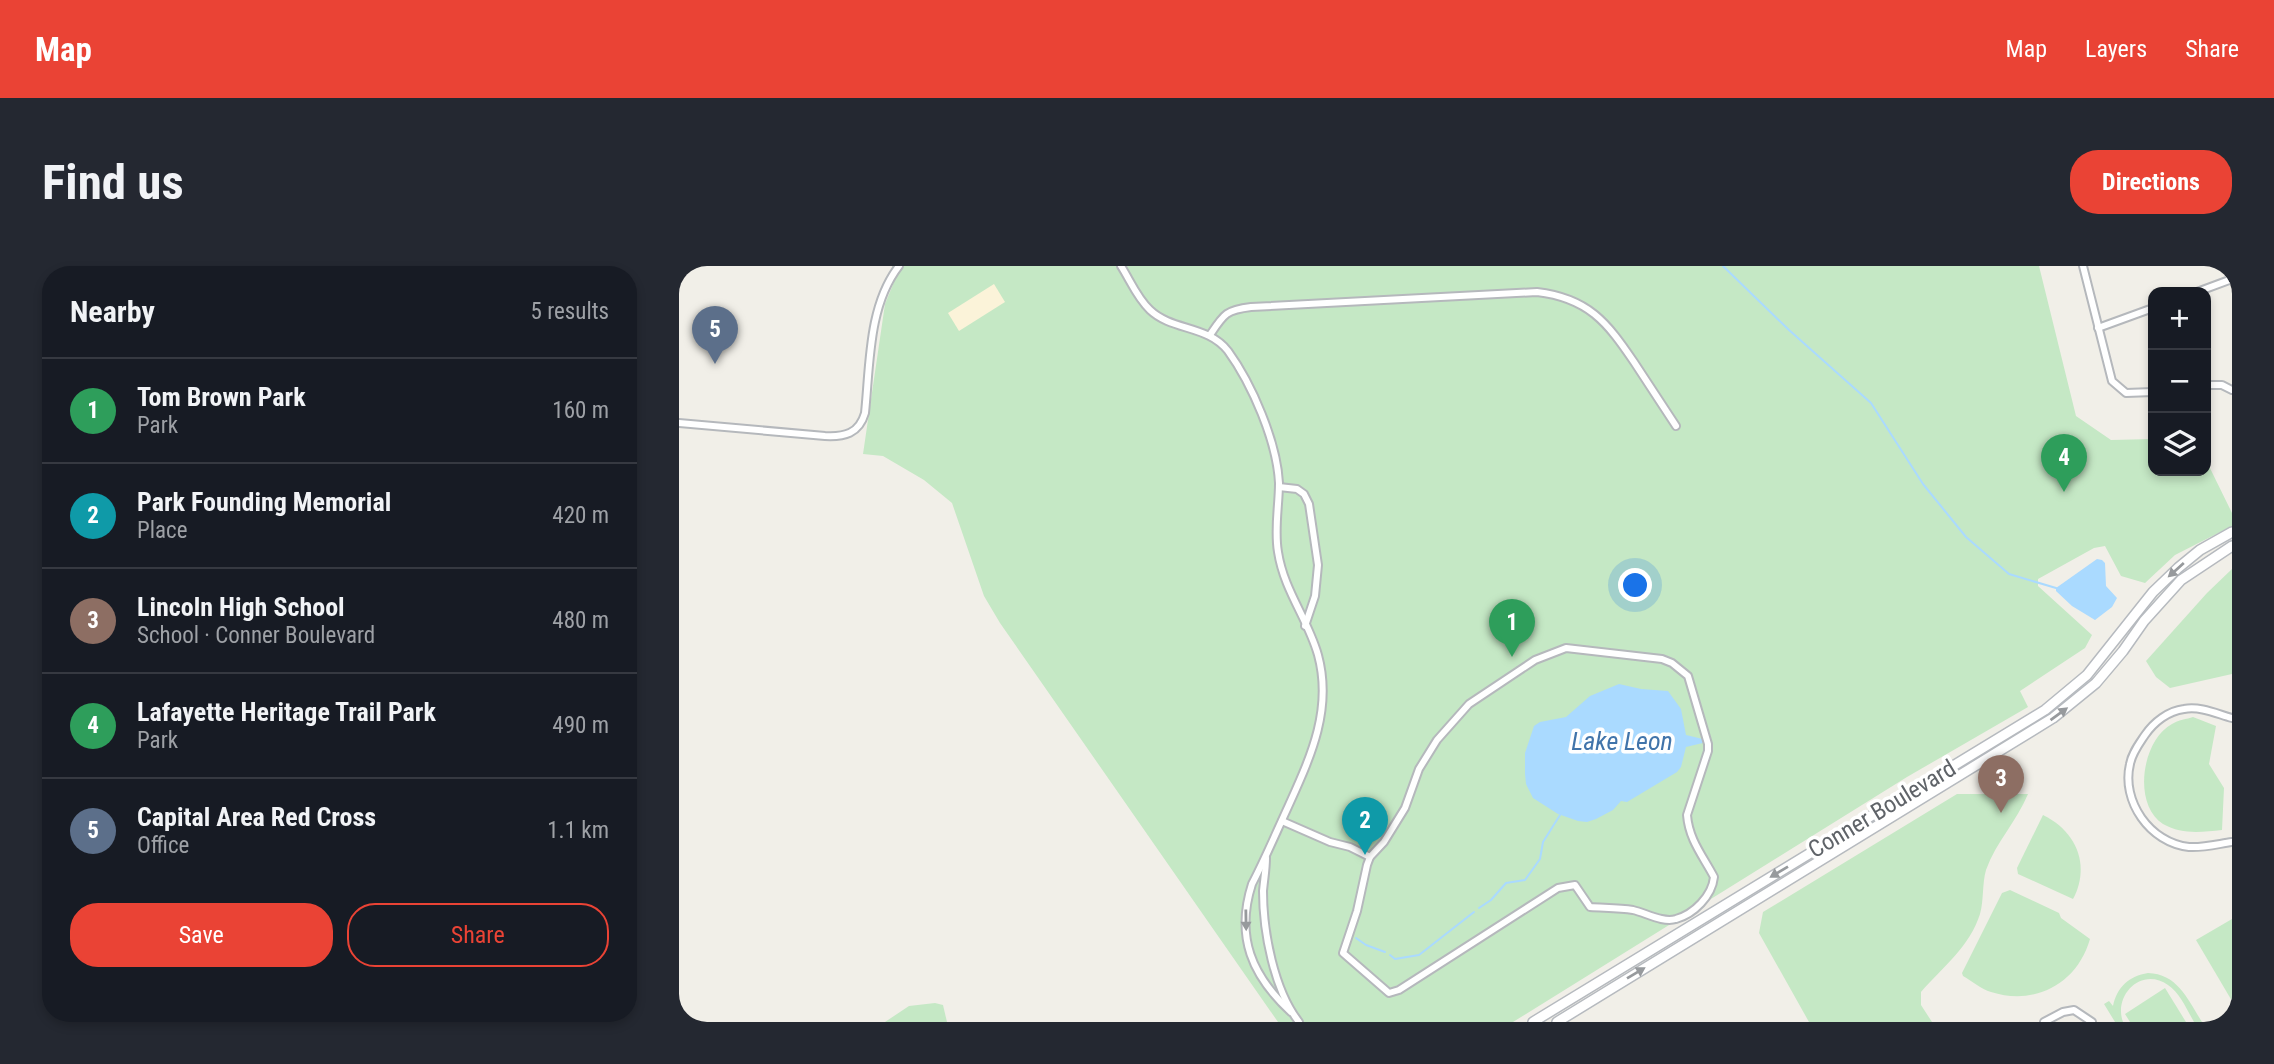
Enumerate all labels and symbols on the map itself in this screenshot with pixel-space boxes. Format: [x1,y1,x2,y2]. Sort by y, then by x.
pin: 5 [692,306,738,364]
pin: 4 [2041,434,2087,492]
one-way arrow [2168,562,2185,578]
your location [1618,568,1652,602]
pin: 1 [1489,599,1535,657]
one-way arrow [2050,707,2068,721]
water label: Lake Leon [1571,726,1673,756]
street label: Conner Boulevard [1803,754,1961,864]
pin: 3 [1978,755,2024,813]
pin: 2 [1342,797,1388,855]
one-way arrow [1769,866,1788,879]
one-way arrow [1240,909,1252,931]
one-way arrow [1626,967,1645,980]

